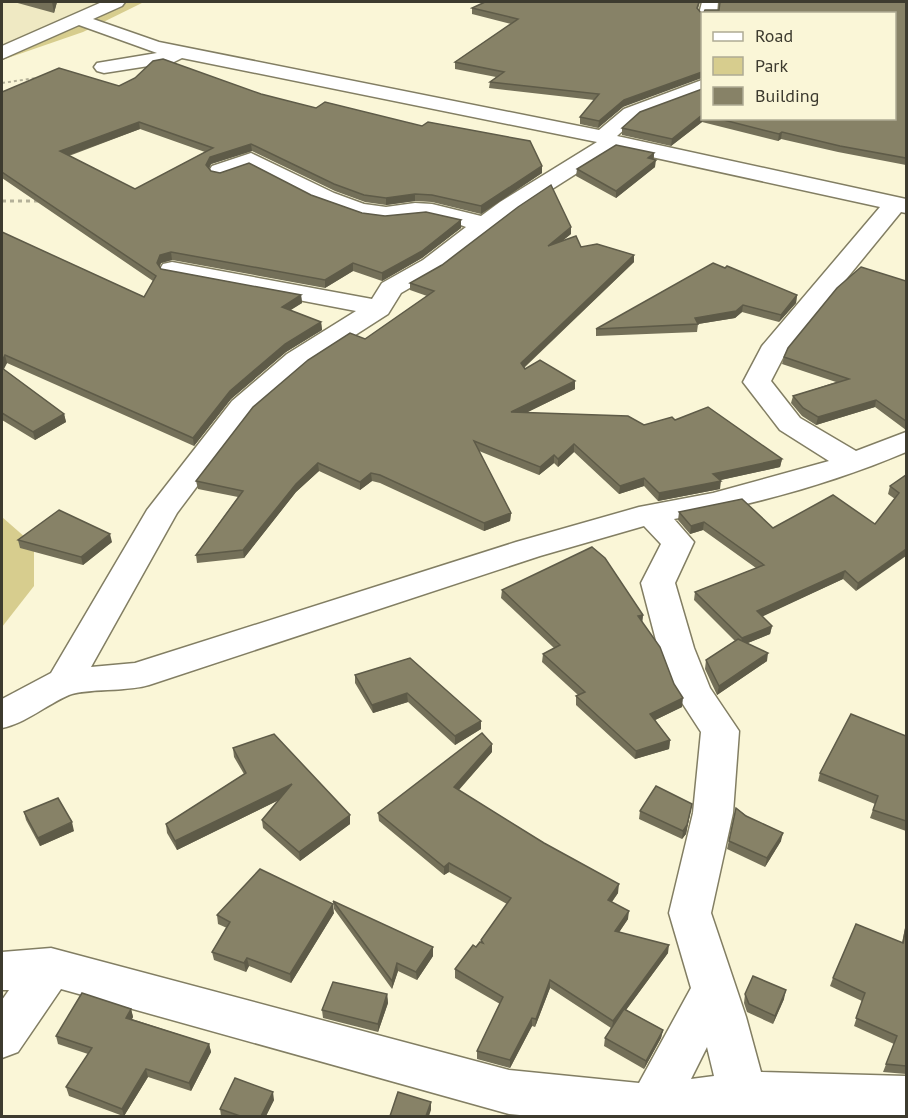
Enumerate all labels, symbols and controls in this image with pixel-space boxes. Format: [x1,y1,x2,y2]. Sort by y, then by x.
legend [701,12,896,120]
text: Road [755,24,793,47]
text: Park [755,54,788,77]
text: Building [755,84,819,107]

